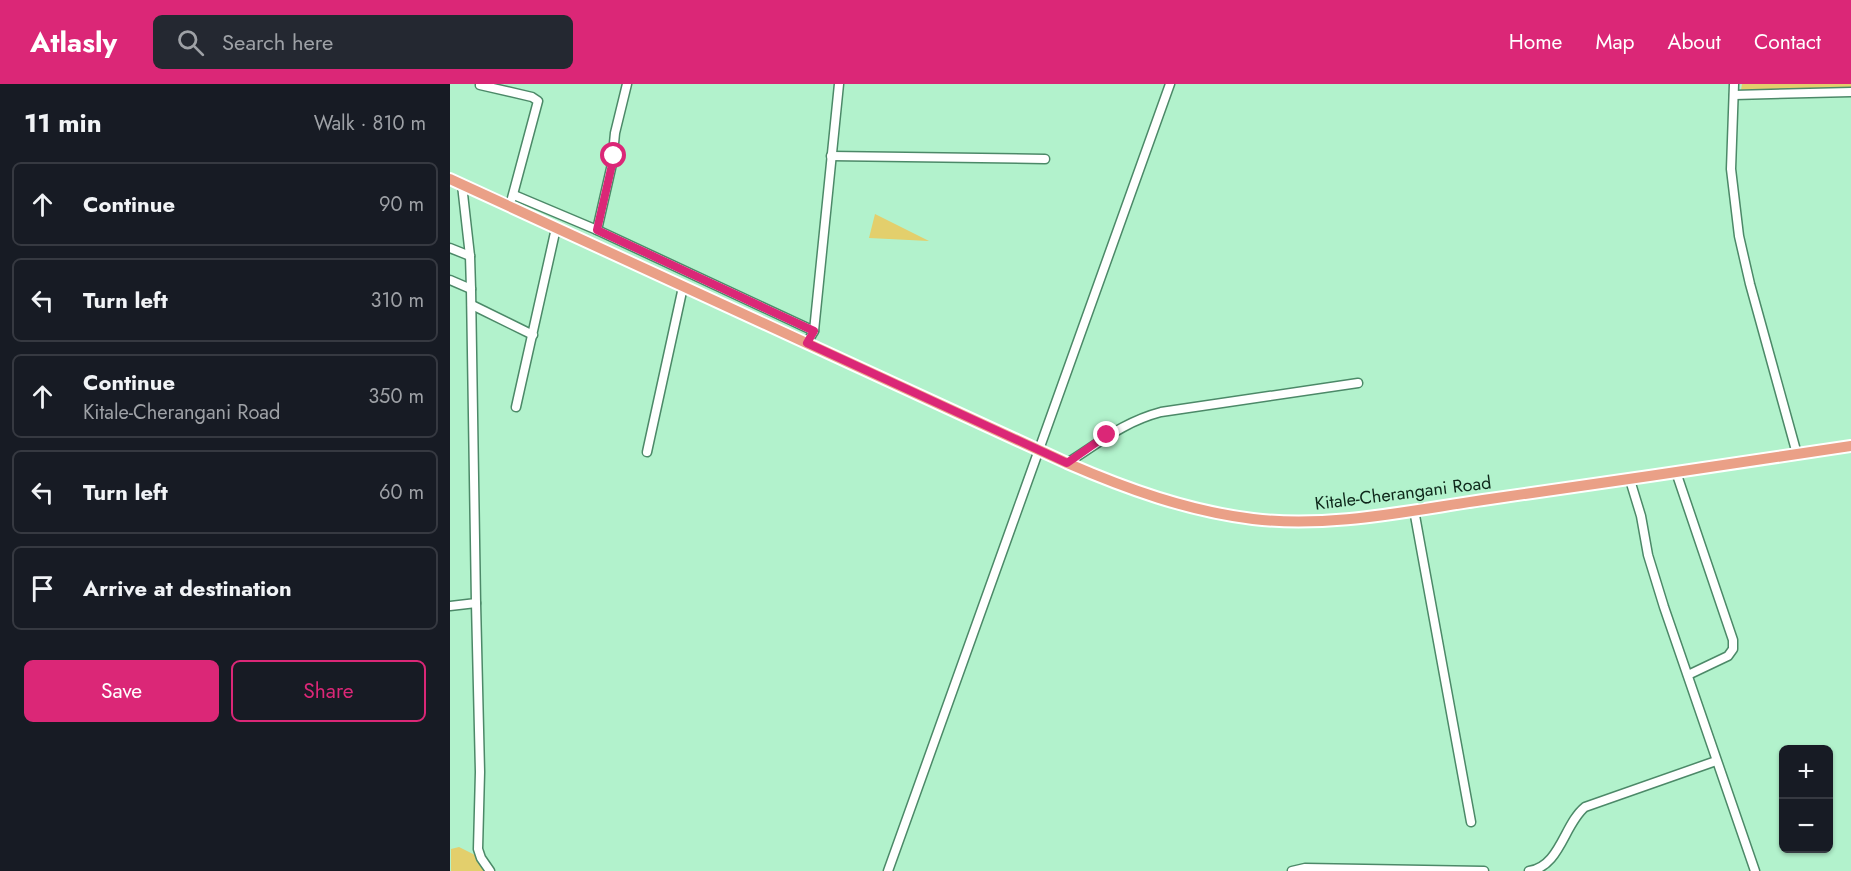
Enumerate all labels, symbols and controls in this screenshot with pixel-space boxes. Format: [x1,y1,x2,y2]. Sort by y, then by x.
search box [153,15,573,69]
text: Atlasly [30,22,117,63]
icon: search [174,26,207,59]
text: Search here [222,26,333,58]
text: Home [1509,27,1562,57]
text: Map [1595,27,1635,57]
text: About [1668,27,1721,57]
text: Contact [1754,27,1821,57]
text: 11 min [24,104,102,142]
text: Walk · 810 m [314,109,426,138]
route start [600,142,626,168]
icon: ahead [26,188,59,221]
text: Continue [83,188,175,220]
text: 90 m [379,190,424,219]
icon: left [26,284,59,317]
text: Turn left [83,284,168,316]
text: 310 m [370,286,424,315]
text: Continue [83,366,175,398]
icon: ahead [26,380,59,413]
text: 350 m [368,382,424,411]
text: Kitale-Cherangani Road [83,398,280,427]
route end [1093,421,1119,447]
street label: Kitale-Cherangani Road [1313,469,1493,517]
icon: left [26,476,59,509]
text: Turn left [83,476,168,508]
text: 60 m [379,478,424,507]
icon: arrive [26,572,59,605]
text: Arrive at destination [83,572,292,604]
button: Save [24,660,219,722]
button: Share [231,660,426,722]
map controls [1779,745,1833,853]
button: + [1779,745,1833,799]
button: − [1779,799,1833,853]

